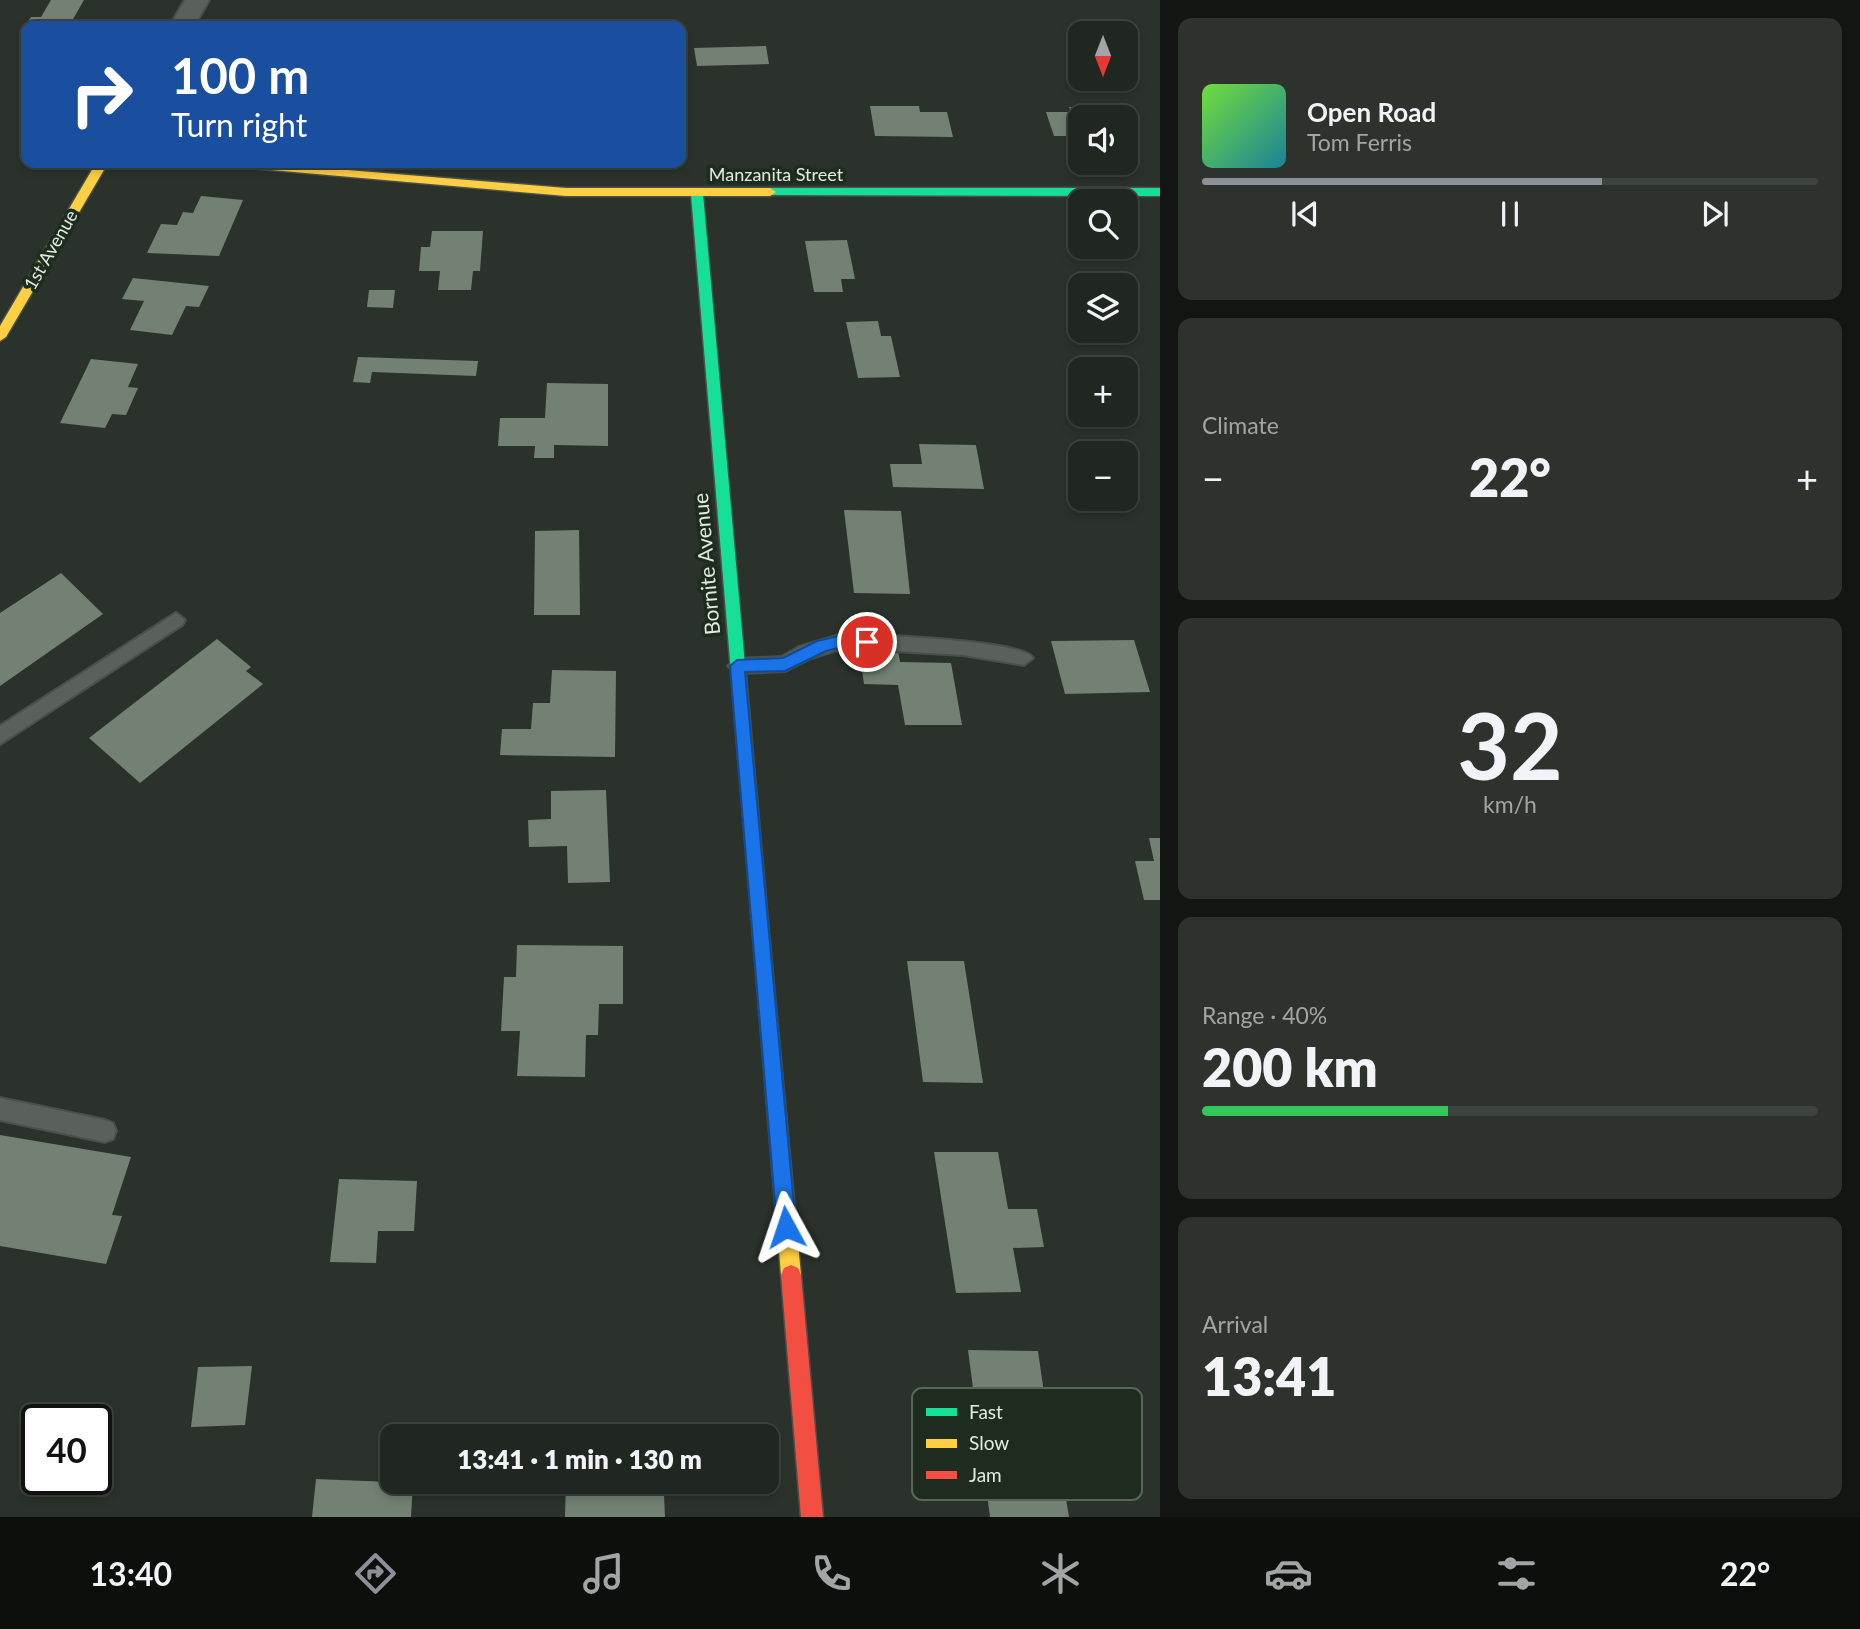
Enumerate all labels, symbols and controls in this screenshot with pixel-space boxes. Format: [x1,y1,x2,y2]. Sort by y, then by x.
north arrow [1068,21,1138,91]
map controls [1068,21,1138,511]
text: 100 m [171,46,309,104]
icon: right [56,49,147,140]
text: Open Road [1307,96,1436,128]
text: Turn right [171,105,307,144]
button: sound [1068,105,1138,175]
text: Tom Ferris [1307,128,1412,156]
street label: Manzanita Street [709,163,844,185]
button: search [1068,189,1138,259]
icon: previous [1286,195,1324,233]
icon: pause [1491,195,1529,233]
icon: next [1696,195,1734,233]
street label: 1st Avenue [19,206,82,293]
button: layers [1068,273,1138,343]
button: + [1068,357,1138,427]
text: Climate [1202,411,1279,439]
button: − [1068,441,1138,511]
text: 22° [1469,446,1551,508]
text: − [1202,455,1224,501]
text: + [1796,455,1818,501]
street label: Bornite Avenue [687,492,724,636]
pin [837,612,897,672]
icon: arrive [848,623,886,661]
text: 32 [1457,690,1563,799]
text: km/h [1483,790,1537,818]
text: Range · 40% [1202,1001,1327,1029]
text: 200 km [1202,1036,1378,1098]
position arrow [749,1190,823,1264]
text: Arrival [1202,1310,1268,1338]
text: 13:41 [1202,1345,1336,1407]
legend [912,1388,1142,1500]
text: Fast [969,1400,1003,1423]
speed limit sign: 40 [21,1404,112,1495]
text: Slow [969,1431,1009,1454]
text: 13:41 · 1 min · 130 m [457,1443,702,1475]
text: Jam [969,1463,1002,1486]
icon: directions [351,1549,400,1598]
icon: music [579,1549,628,1598]
icon: phone [807,1549,856,1598]
icon: climate [1036,1549,1085,1598]
icon: car [1264,1549,1313,1598]
icon: filters [1492,1549,1541,1598]
text: 13:40 [90,1554,172,1593]
text: 22° [1720,1554,1770,1593]

